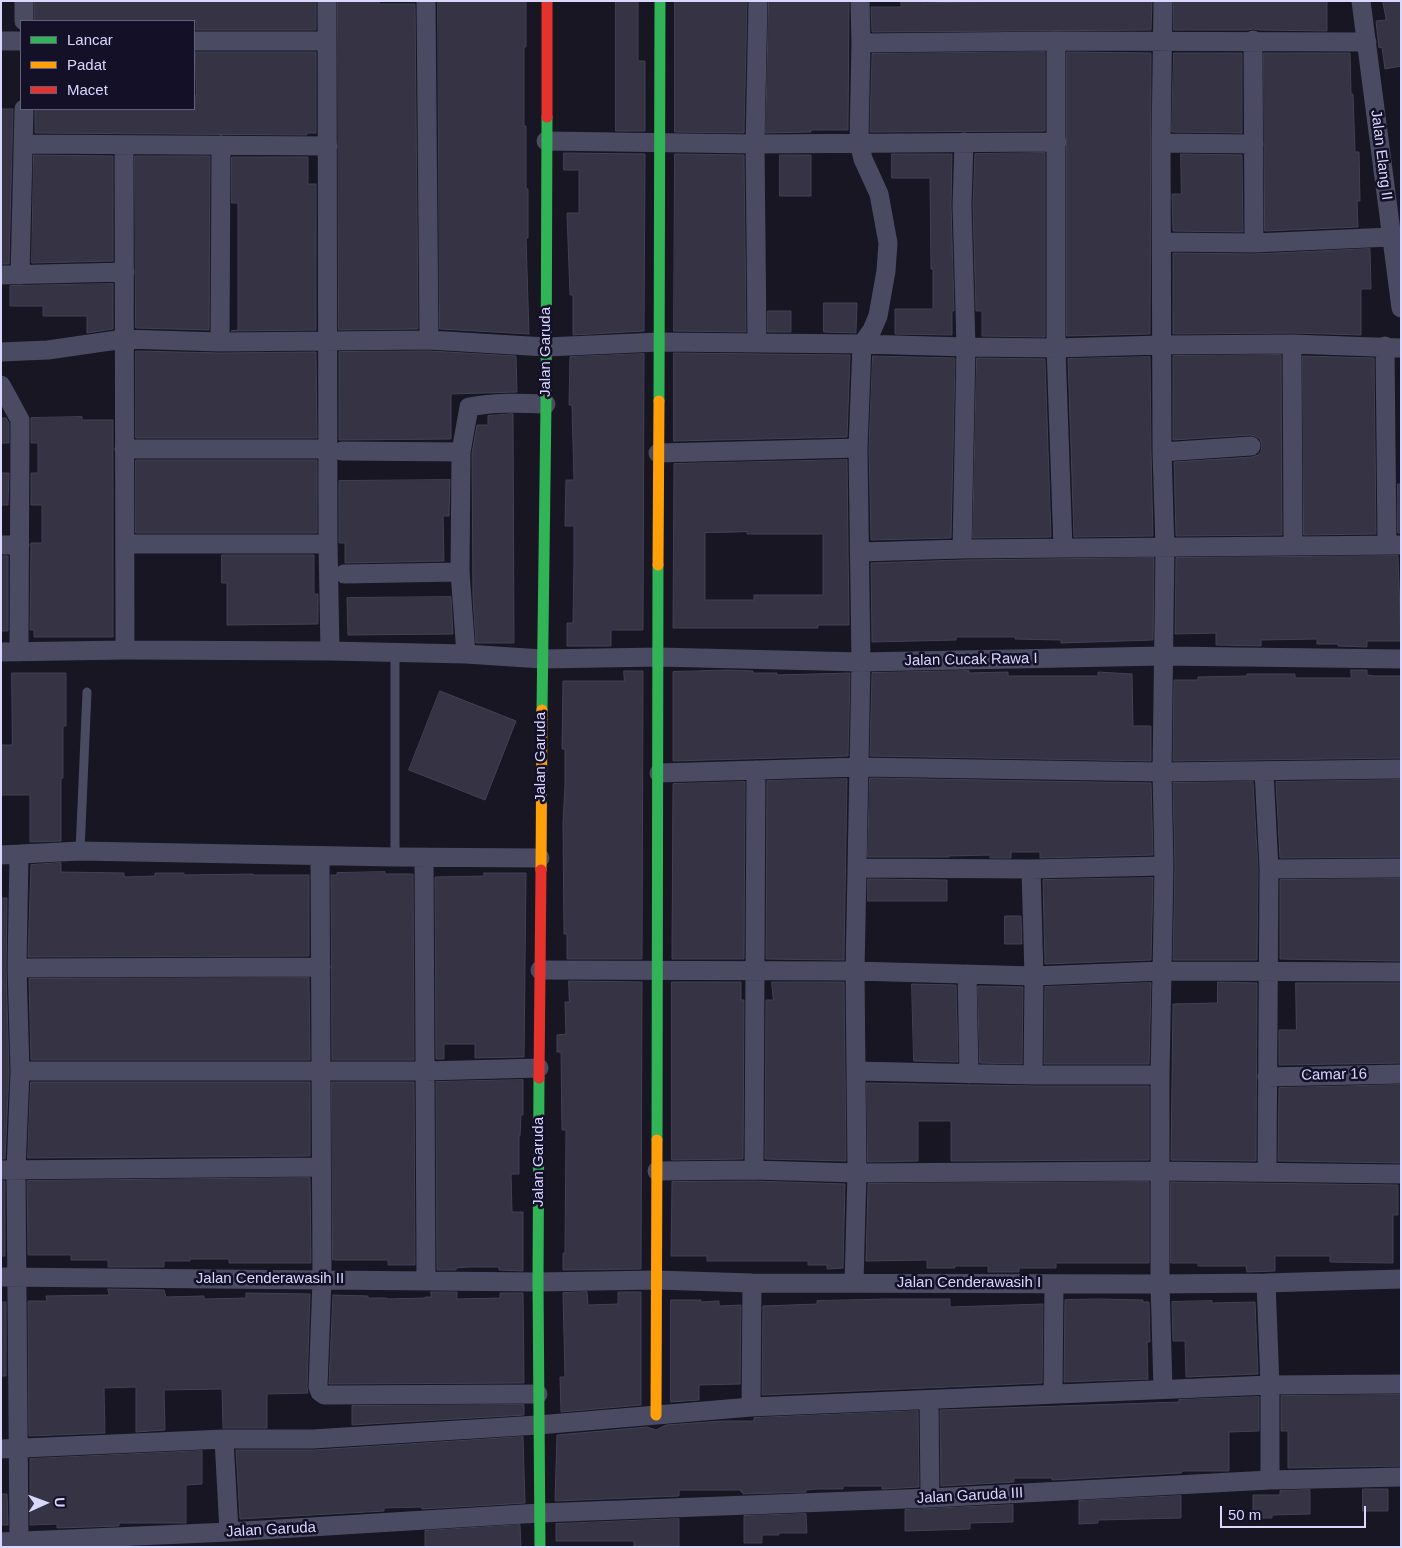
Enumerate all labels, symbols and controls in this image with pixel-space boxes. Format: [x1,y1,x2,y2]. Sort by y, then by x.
legend [20,20,195,110]
text: Lancar [67,31,113,48]
text: Padat [67,56,106,73]
text: Macet [67,81,108,98]
street label: Jalan Elang II [1367,109,1395,201]
street label: Jalan Garuda [537,307,555,397]
street label: Jalan Cucak Rawa I [904,650,1038,670]
street label: Jalan Garuda [532,712,550,802]
street label: Camar 16 [1301,1065,1367,1085]
street label: Jalan Garuda [530,1117,548,1207]
street label: Jalan Cenderawasih II [196,1270,344,1288]
street label: Jalan Cenderawasih I [897,1274,1041,1292]
north arrow [20,1478,70,1528]
street label: Jalan Garuda III [916,1484,1024,1508]
scale bar [1222,1496,1368,1528]
text: U [52,1497,68,1508]
text: 50 m [1228,1506,1261,1523]
street label: Jalan Garuda [226,1519,316,1541]

